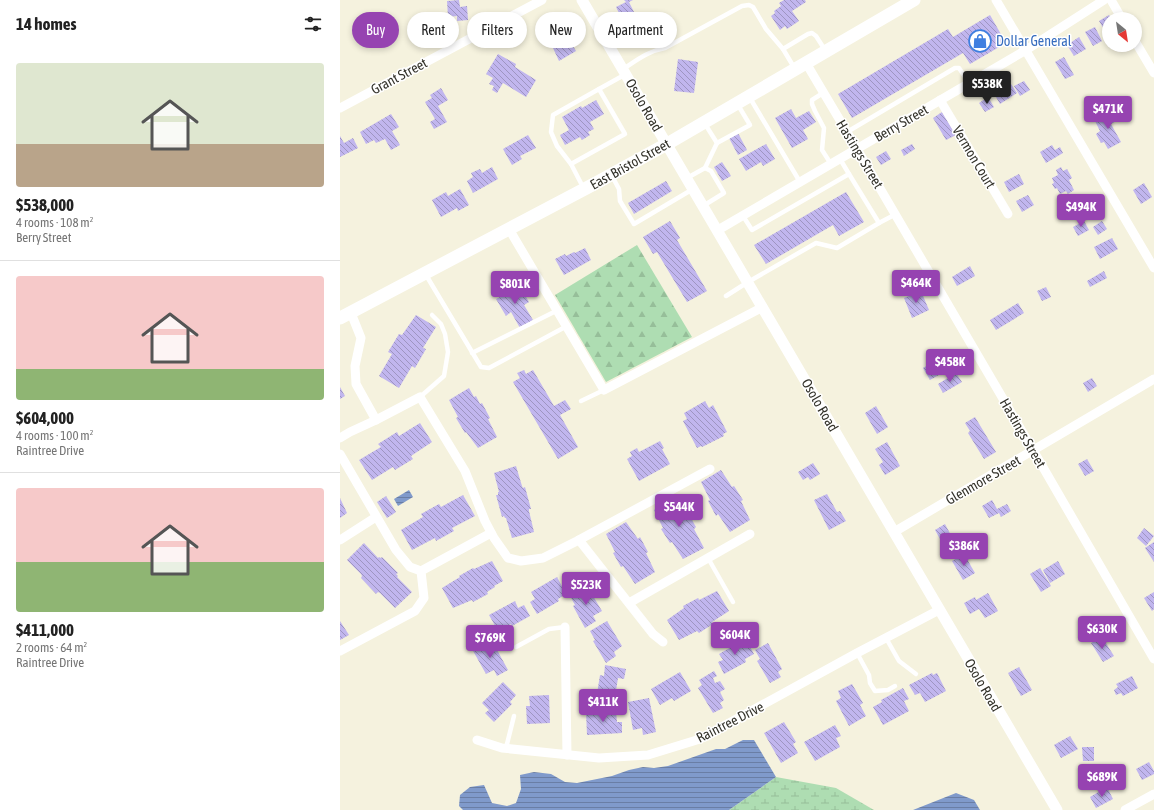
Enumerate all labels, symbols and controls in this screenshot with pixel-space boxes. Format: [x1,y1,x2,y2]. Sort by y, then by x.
chip: Buy [352,12,399,48]
chip: Rent [407,12,459,48]
chip: Filters [467,12,527,48]
chip: New [535,12,586,48]
chip: Apartment [594,12,677,48]
north arrow [1102,12,1142,52]
map controls [1102,12,1142,52]
icon: filters [302,13,324,35]
text: 14 homes [16,14,77,34]
shop icon: Dollar General [967,28,993,54]
place label: Dollar General [996,33,1072,49]
street label: Grant Street [368,55,430,97]
pin: $538K [959,71,1015,105]
street label: Osolo Road [622,76,666,134]
text: $538K [972,76,1002,91]
icon: home [134,89,206,161]
pin: $471K [1080,96,1136,130]
street label: Berry Street [871,101,931,145]
text: $471K [1093,101,1123,116]
street label: Hastings Street [833,117,887,191]
street label: Vermon Court [949,123,999,191]
street label: East Bristol Street [587,135,673,193]
pin: $494K [1053,194,1109,228]
text: $538,000 [16,195,74,215]
text: $494K [1066,199,1096,214]
text: 4 rooms · 108 m² [16,215,93,230]
text: Berry Street [16,230,71,245]
pin: $464K [888,270,944,304]
pin: $801K [487,271,543,305]
text: $464K [901,275,931,290]
text: $801K [500,276,530,291]
icon: home [134,302,206,374]
pin: $458K [922,349,978,383]
text: $458K [935,354,965,369]
street label: Osolo Road [798,376,842,434]
street label: Hastings Street [997,396,1049,470]
text: $604,000 [16,408,74,428]
text: 4 rooms · 100 m² [16,428,93,443]
text: Raintree Drive [16,443,84,458]
street label: Glenmore Street [943,452,1023,508]
pin: $544K [651,494,707,528]
text: $544K [664,499,694,514]
icon: home [134,514,206,586]
pin: $386K [936,533,992,567]
text: $386K [949,538,979,553]
pin: $523K [558,572,614,606]
text: $523K [571,577,601,592]
pin: $630K [1074,616,1130,650]
text: $411,000 [16,620,74,640]
text: $630K [1087,621,1117,636]
pin: $604K [707,622,763,656]
pin: $769K [462,625,518,659]
text: $604K [720,627,750,642]
text: $769K [475,630,505,645]
text: 2 rooms · 64 m² [16,640,87,655]
text: Raintree Drive [16,655,84,670]
street label: Osolo Road [961,656,1005,714]
pin: $411K [575,689,631,723]
text: $411K [588,694,618,709]
street label: Raintree Drive [694,698,766,746]
pin: $689K [1074,764,1130,798]
text: $689K [1087,769,1117,784]

